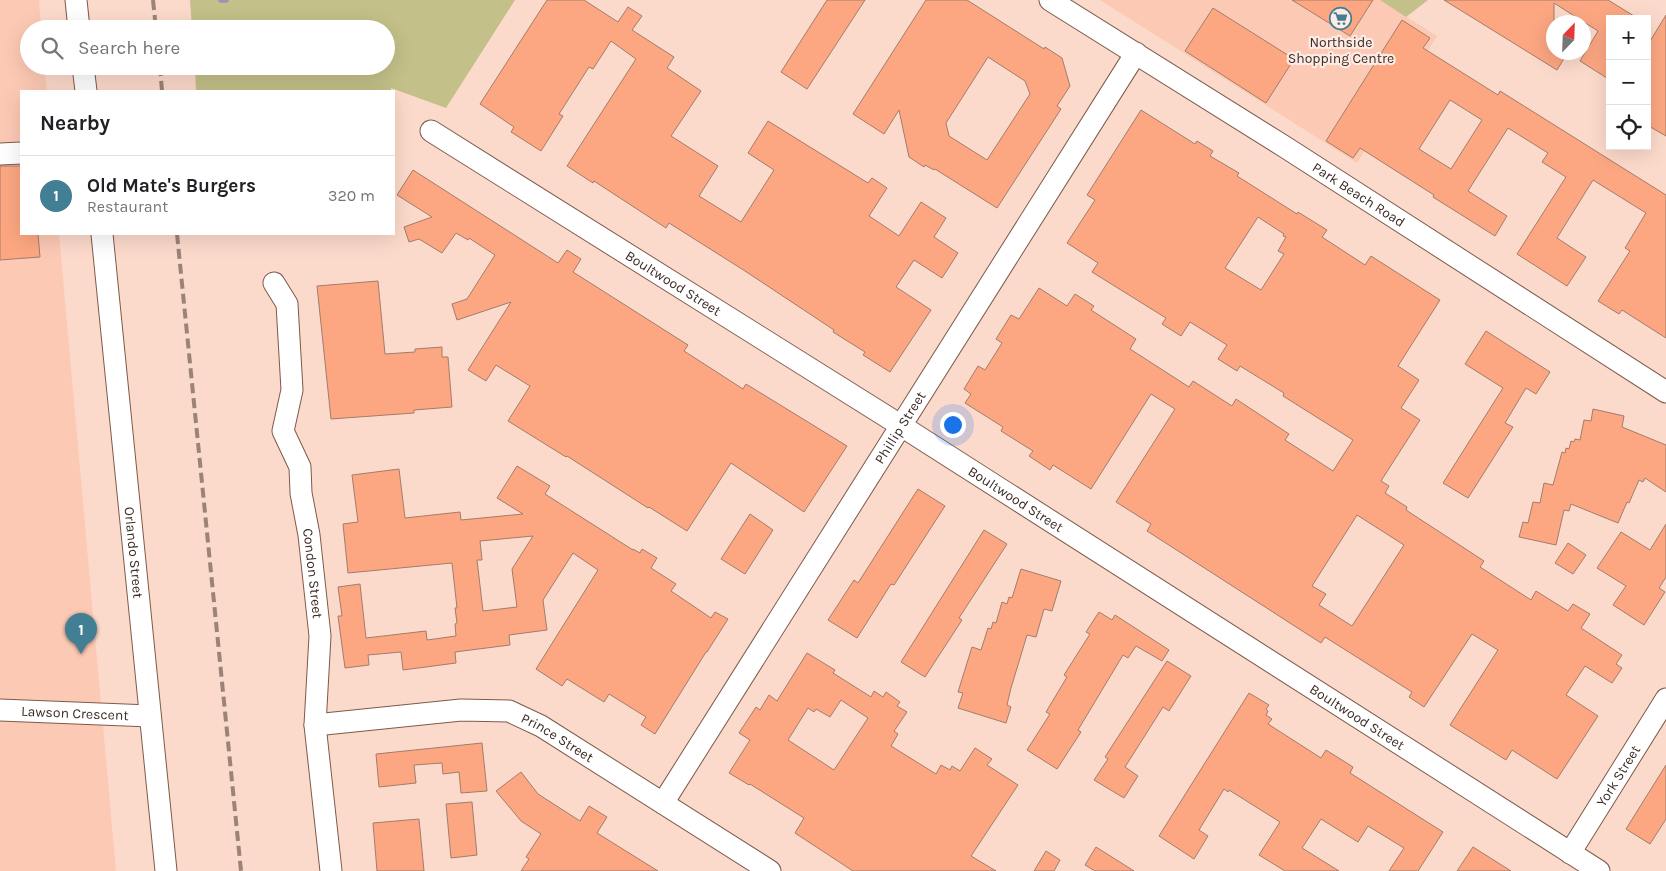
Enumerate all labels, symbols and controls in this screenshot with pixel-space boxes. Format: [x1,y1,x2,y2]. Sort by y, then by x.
supermarket icon: Northside Shopping Centre [1329,7,1353,31]
north arrow [1546,15,1591,60]
map controls [1606,15,1651,150]
button: + [1606,15,1651,60]
search box [20,20,395,75]
icon: search [38,34,66,62]
place label: Northside Shopping Centre [1288,34,1394,67]
text: Search here [78,37,180,59]
button: − [1606,60,1651,105]
button: locate [1606,105,1651,150]
text: Nearby [40,111,110,135]
street label: Park Beach Road [1309,159,1408,231]
text: Old Mate's Burgers [87,175,256,197]
text: 1 [53,186,59,205]
text: 320 m [328,186,375,205]
text: Restaurant [87,197,168,216]
street label: Boultwood Street [622,247,724,320]
street label: Phillip Street [871,388,929,467]
your location [940,412,966,438]
street label: Boultwood Street [965,463,1066,536]
street label: Orlando Street [120,506,147,599]
street label: Condon Street [299,527,326,620]
pin: 1 [65,613,97,654]
street label: Boultwood Street [1306,681,1408,754]
street label: Lawson Crescent [21,703,129,724]
street label: Prince Street [518,710,597,766]
street label: York Street [1593,742,1644,810]

